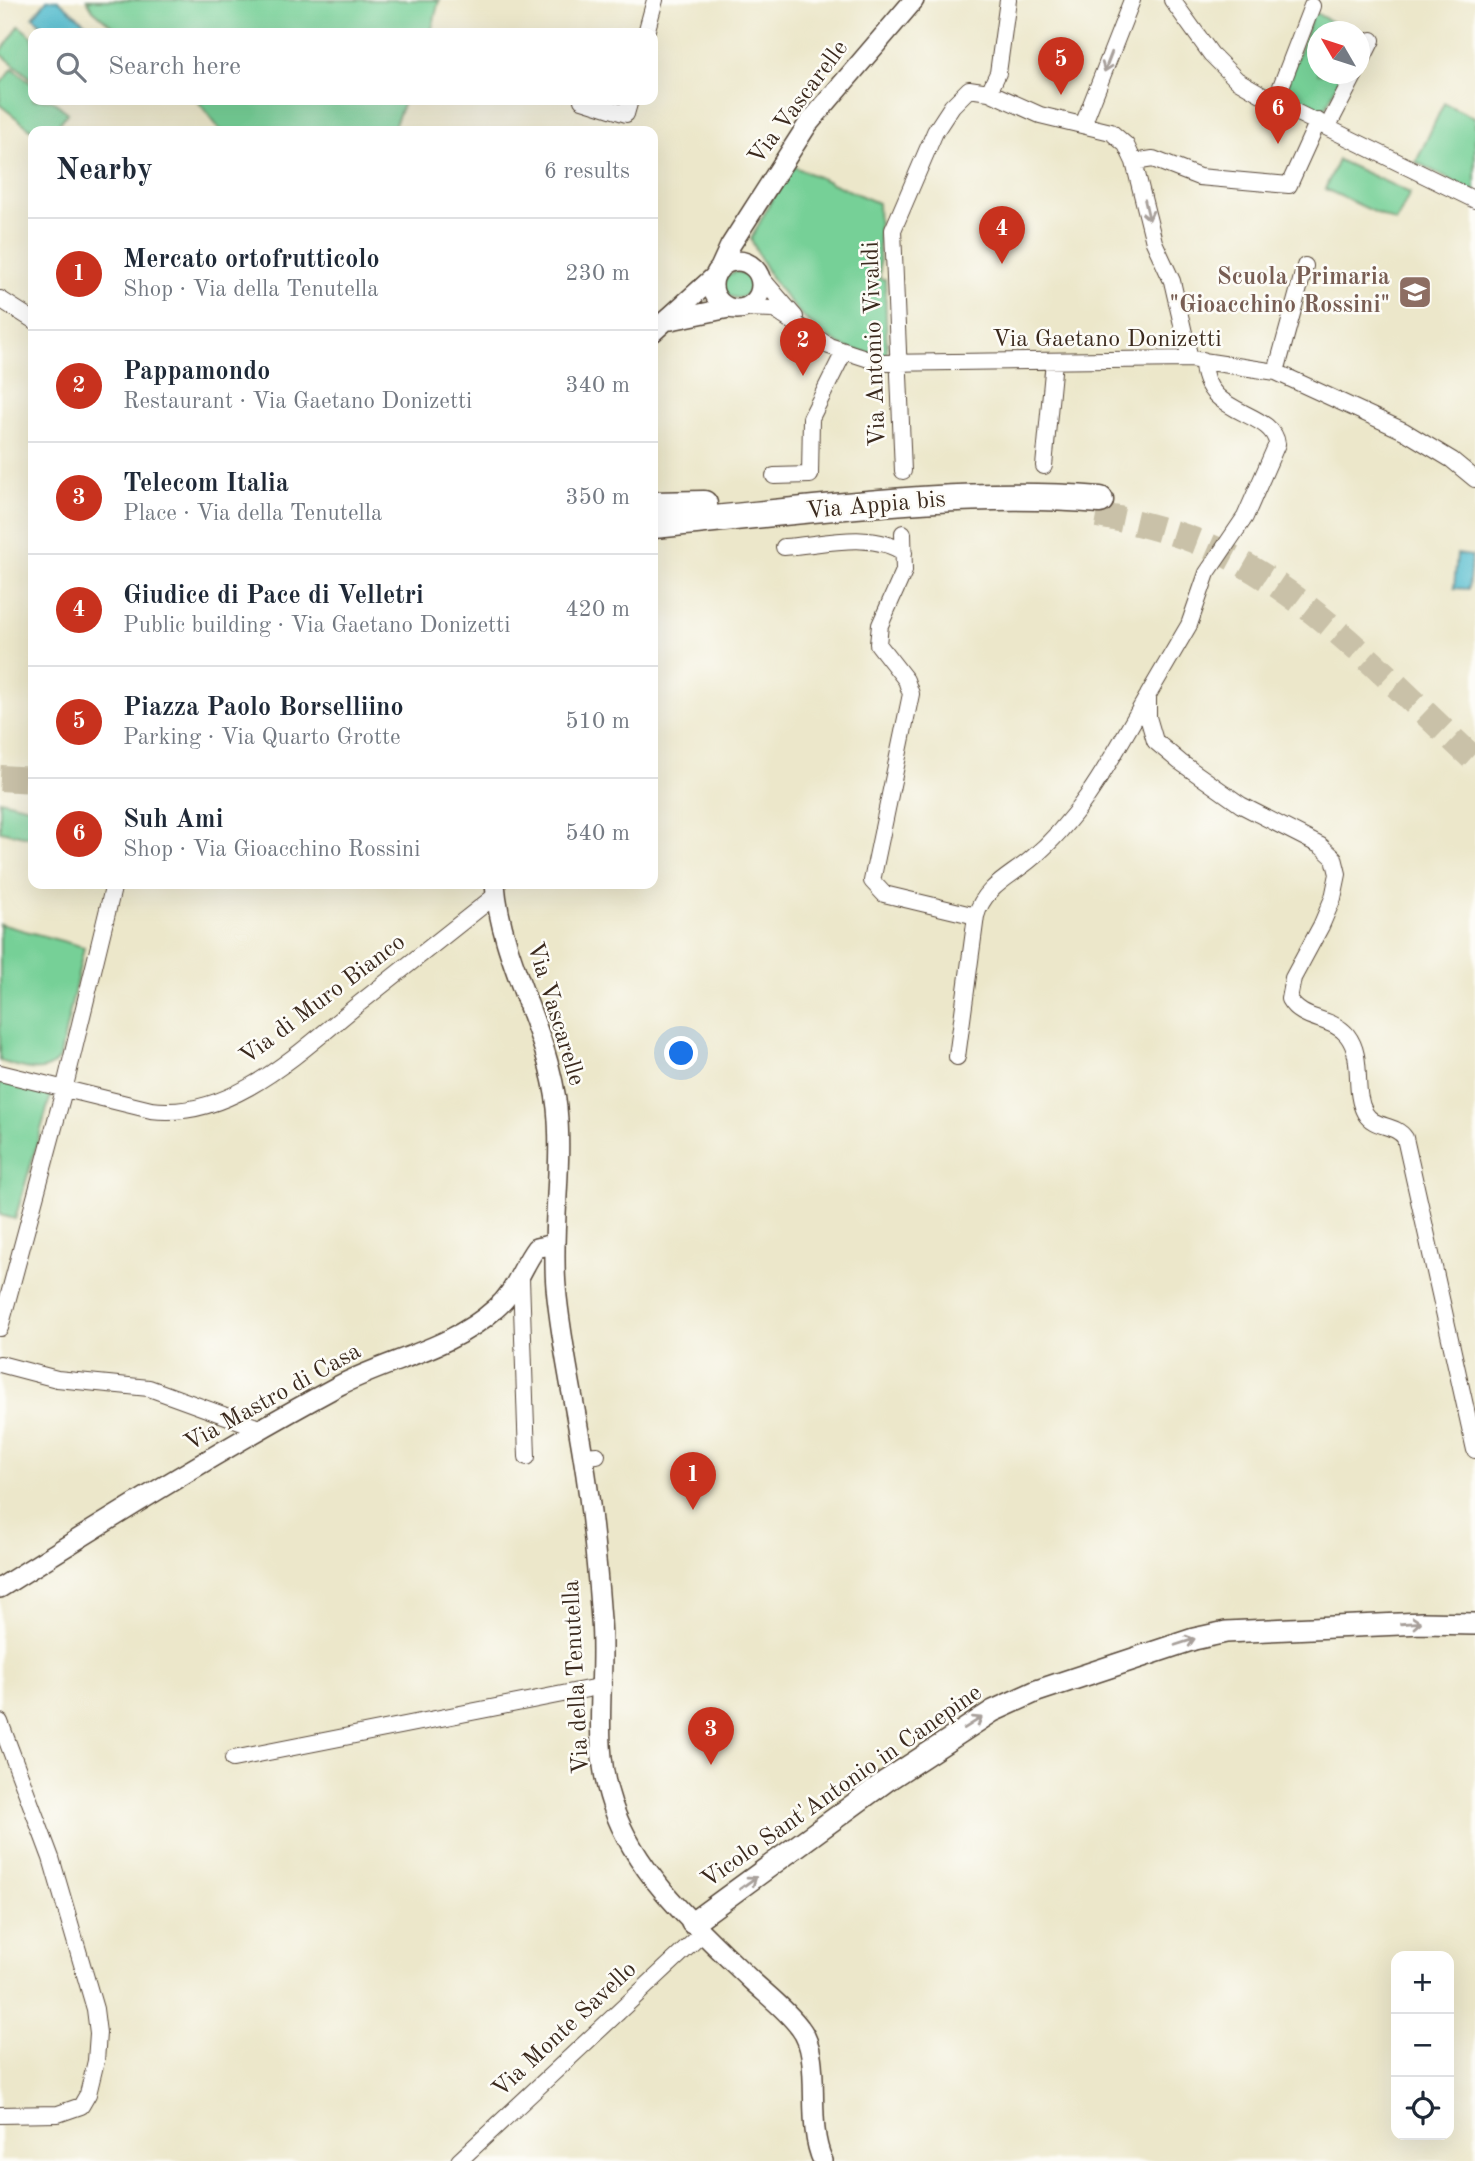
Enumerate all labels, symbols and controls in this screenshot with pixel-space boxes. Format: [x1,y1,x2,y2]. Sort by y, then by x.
north arrow [1307,21,1370,84]
search box [28,28,658,105]
street label: Via Vascarelle [745,36,853,170]
pin: 5 [1038,37,1084,95]
icon: search [52,48,90,86]
one-way arrow [1100,51,1113,73]
text: Search here [108,54,241,80]
pin: 6 [1255,86,1301,144]
text: Nearby [56,156,153,186]
text: 6 results [544,160,630,183]
one-way arrow [1140,198,1154,221]
pin: 4 [979,206,1025,264]
street label: Via Antonio Vivaldi [859,241,891,447]
text: Mercato ortofrutticolo [123,247,380,273]
text: 1 [72,262,86,285]
text: 230 m [565,262,630,285]
place label: Scuola Primaria "Gioacchino Rossini" [1169,266,1390,318]
school or university icon: Scuola Primaria "Gioacchino Rossini" [1396,273,1434,311]
text: Shop · Via della Tenutella [123,278,379,301]
pin: 2 [780,318,826,376]
street label: Via Gaetano Donizetti [992,328,1222,352]
text: Pappamondo [123,359,270,385]
text: 2 [72,374,86,397]
text: 340 m [565,374,630,397]
text: Restaurant · Via Gaetano Donizetti [123,390,472,413]
text: Telecom Italia [123,471,289,497]
text: 3 [72,486,86,509]
text: 350 m [565,486,630,509]
street label: Via Appia bis [805,488,947,524]
text: Place · Via della Tenutella [123,502,382,525]
text: Giudice di Pace di Velletri [123,583,424,609]
text: 4 [72,598,86,621]
text: 420 m [565,598,630,621]
text: Public building · Via Gaetano Donizetti [123,614,510,637]
text: Piazza Paolo Borselliino [123,695,404,721]
text: 5 [72,710,86,733]
text: 510 m [565,710,630,733]
text: Parking · Via Quarto Grotte [123,726,401,749]
text: Suh Ami [123,807,223,833]
text: 6 [72,822,86,845]
text: 540 m [565,822,630,845]
text: Shop · Via Gioacchino Rossini [123,838,420,861]
street label: Via di Muro Bianco [236,930,410,1070]
street label: Via Vascarelle [522,939,588,1089]
your location [664,1036,698,1070]
street label: Via Mastro di Casa [181,1340,365,1456]
pin: 1 [670,1452,716,1510]
street label: Via della Tenutella [560,1579,594,1775]
one-way arrow [1399,1617,1422,1630]
one-way arrow [1174,1635,1196,1648]
street label: Vicolo Sant'Antonio in Canepine [698,1681,986,1893]
pin: 3 [688,1707,734,1765]
one-way arrow [963,1716,983,1730]
one-way arrow [738,1876,757,1890]
map controls [1391,1951,1454,2140]
button: + [1391,1951,1454,2014]
street label: Via Monte Savello [488,1957,642,2103]
button: − [1391,2014,1454,2077]
button: locate [1391,2077,1454,2140]

